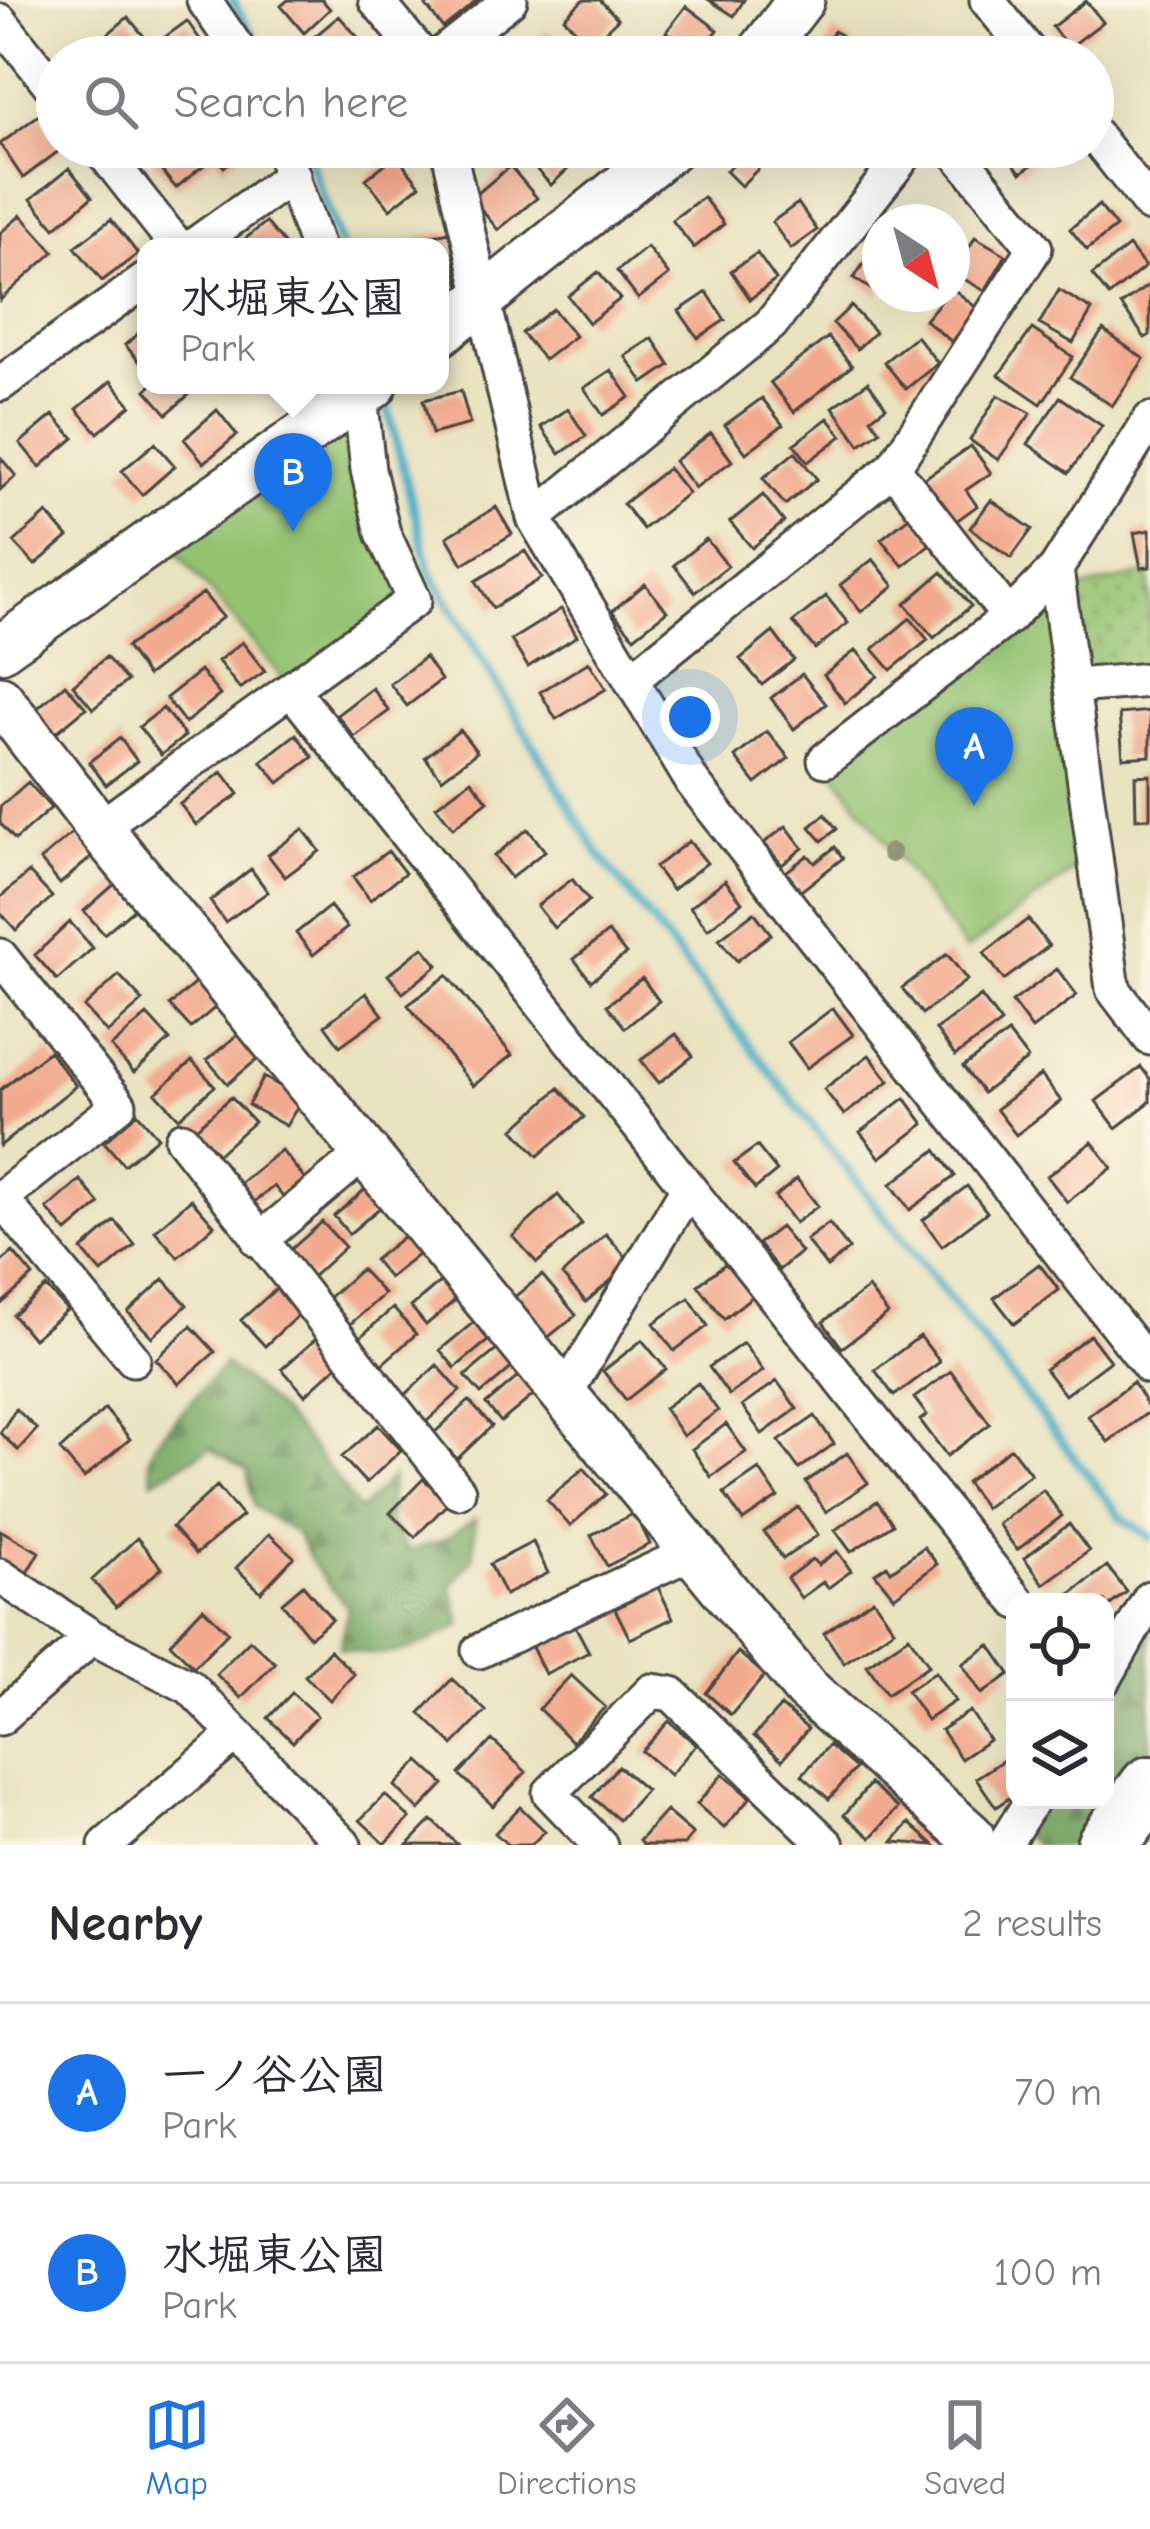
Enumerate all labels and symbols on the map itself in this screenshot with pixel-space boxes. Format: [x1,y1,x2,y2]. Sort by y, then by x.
north arrow [862,204,970,312]
pin: B [254,433,332,532]
your location [660,687,720,747]
pin: A [935,707,1013,806]

